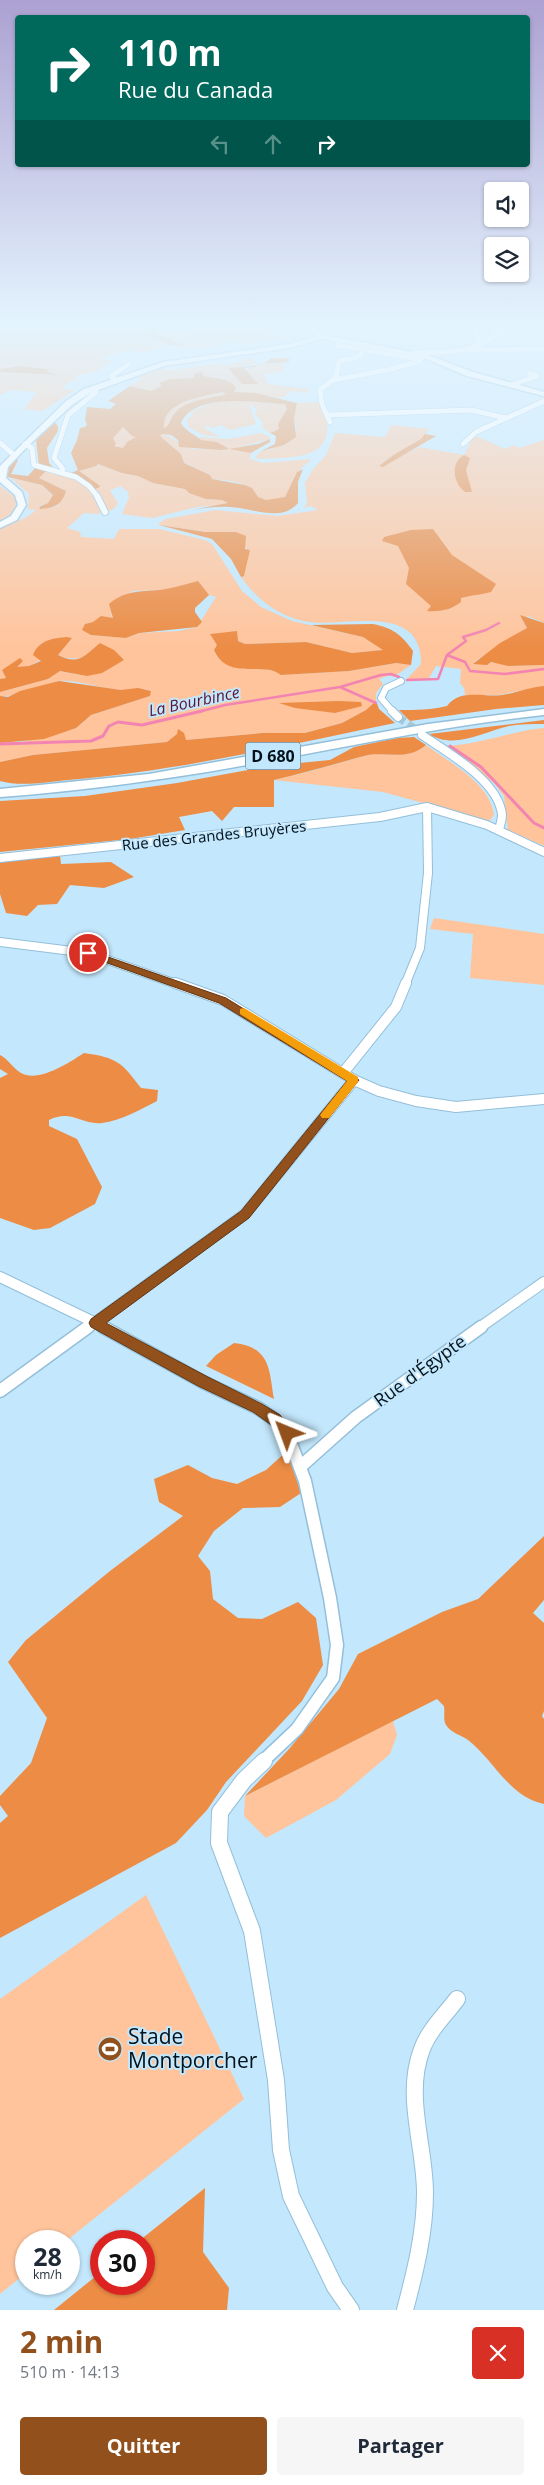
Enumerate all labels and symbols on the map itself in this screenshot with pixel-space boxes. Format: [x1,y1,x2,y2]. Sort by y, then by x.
water label: La Bourbince [146,681,242,721]
road number: D 680 [246,742,300,769]
street label: Rue des Grandes Bruyères [121,815,307,855]
pin [67,932,109,974]
street label: Rue d'Égypte [369,1329,470,1412]
position arrow [260,1406,312,1458]
place label: Stade Montporcher [128,2022,258,2074]
sports icon: Stade Montporcher [97,2036,123,2062]
speed limit sign: 30 [90,2230,155,2295]

